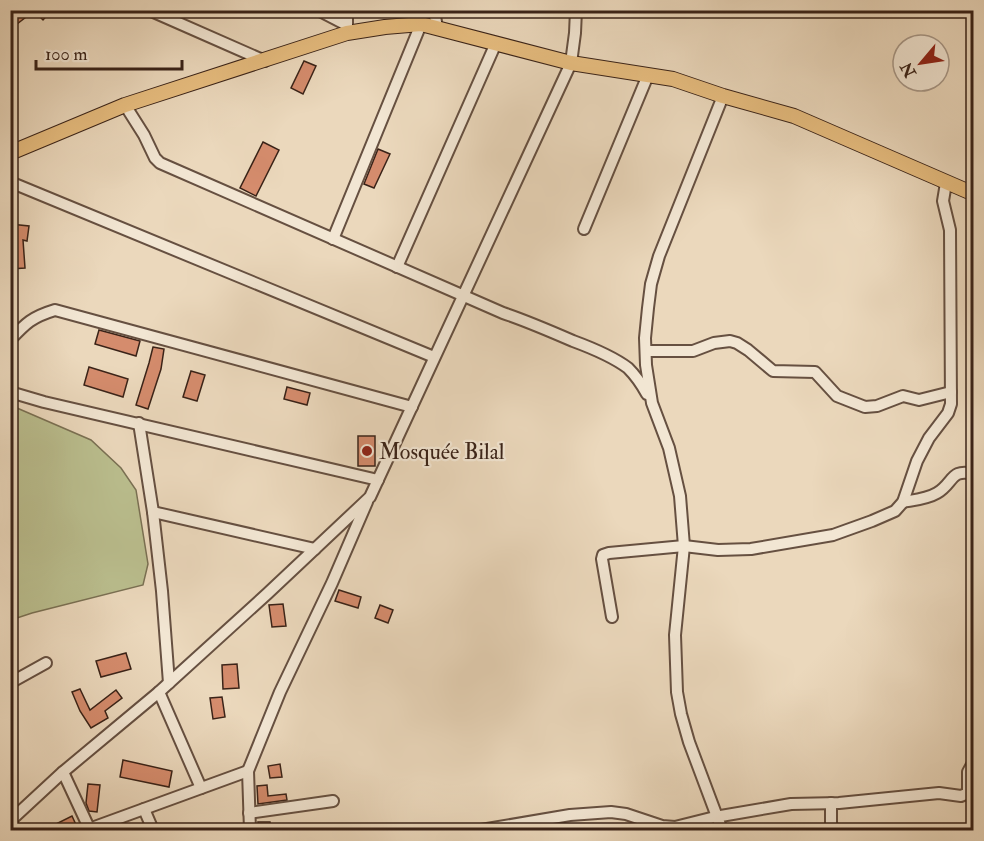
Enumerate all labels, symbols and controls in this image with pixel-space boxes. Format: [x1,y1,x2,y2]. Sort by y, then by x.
scale bar [36,33,182,71]
north arrow [891,33,951,93]
text: 100 m [45,43,88,66]
text: N [896,58,921,82]
place label: Mosquée Bilal [379,438,505,466]
marker: Mosquée Bilal [360,444,374,458]

